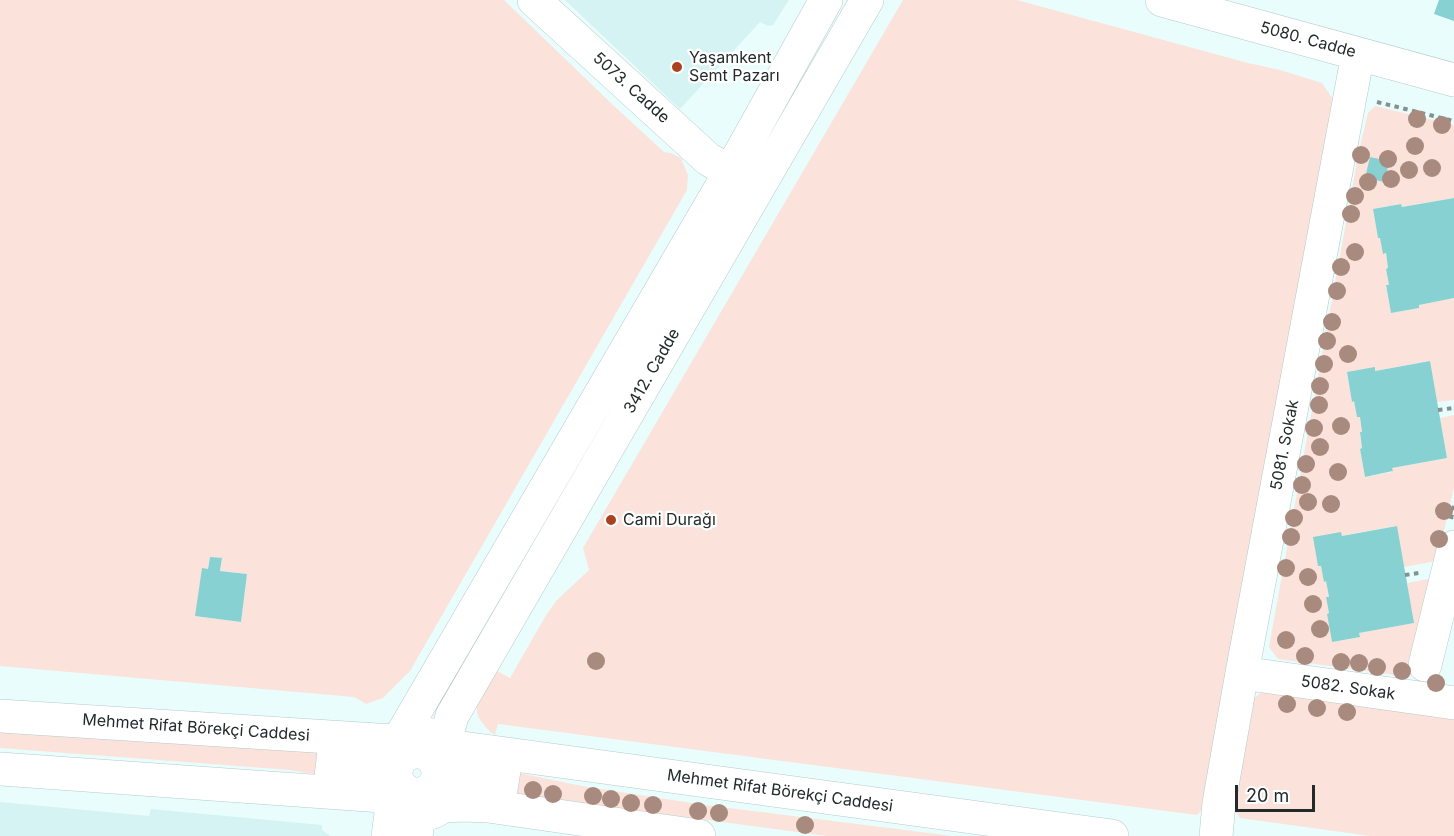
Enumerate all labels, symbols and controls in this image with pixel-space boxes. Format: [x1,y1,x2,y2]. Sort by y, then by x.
street label: 5080. Cadde [1258,18,1358,62]
place label: Yaşamkent Semt Pazarı [689,48,780,86]
street label: 5073. Cadde [589,49,673,127]
marker: Yaşamkent Semt Pazarı [670,60,684,74]
street label: 3412. Cadde [620,325,684,417]
street label: 5081. Sokak [1267,398,1303,492]
place label: Cami Durağı [623,510,716,530]
marker: Cami Durağı [604,513,618,527]
street label: 5082. Sokak [1300,672,1396,704]
street label: Mehmet Rifat Börekçi Caddesi [82,710,310,746]
street label: Mehmet Rifat Börekçi Caddesi [666,766,894,816]
scale bar [1238,773,1318,811]
text: 20 m [1246,785,1289,806]

